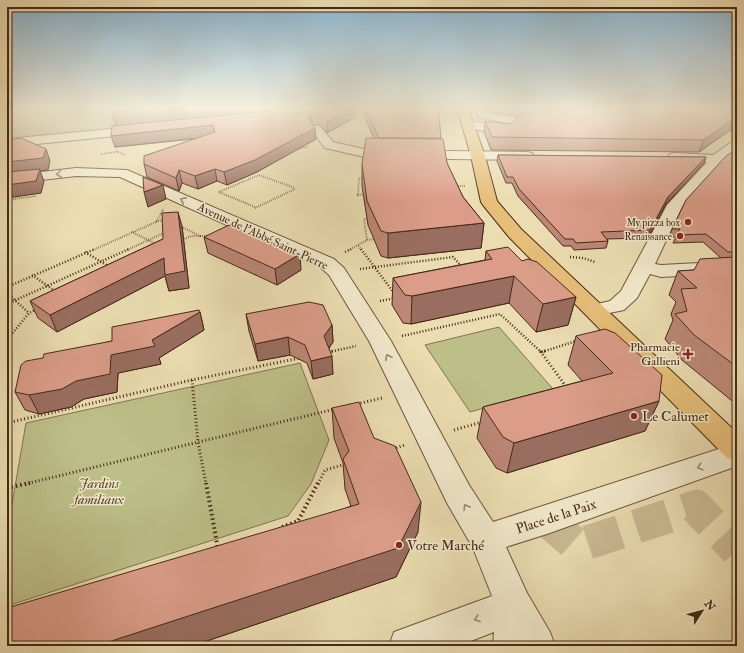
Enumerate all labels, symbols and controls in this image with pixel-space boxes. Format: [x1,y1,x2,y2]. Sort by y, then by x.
one-way arrow [56,169,62,178]
one-way arrow [180,197,188,205]
street label: Avenue de l'Abbé Saint-Pierre [194,199,330,273]
place label: My pizza box [626,217,681,230]
marker: My pizza box [683,217,693,227]
place label: Renaissance [625,231,672,243]
marker: Renaissance [675,231,685,241]
place label: Pharmacie Gallieni [630,340,680,369]
marker: Pharmacie Gallieni [683,349,693,359]
one-way arrow [385,354,393,361]
place label: Le Calumet [642,408,709,425]
marker: Le Calumet [629,411,639,421]
one-way arrow [697,463,704,471]
park label: Jardins familiaux [71,475,124,508]
street label: Place de la Paix [514,495,599,537]
one-way arrow [464,504,471,511]
place label: Votre Marché [407,537,484,554]
marker: Votre Marché [394,540,404,550]
north arrow [682,591,722,631]
text: N [701,597,719,614]
one-way arrow [474,615,481,623]

